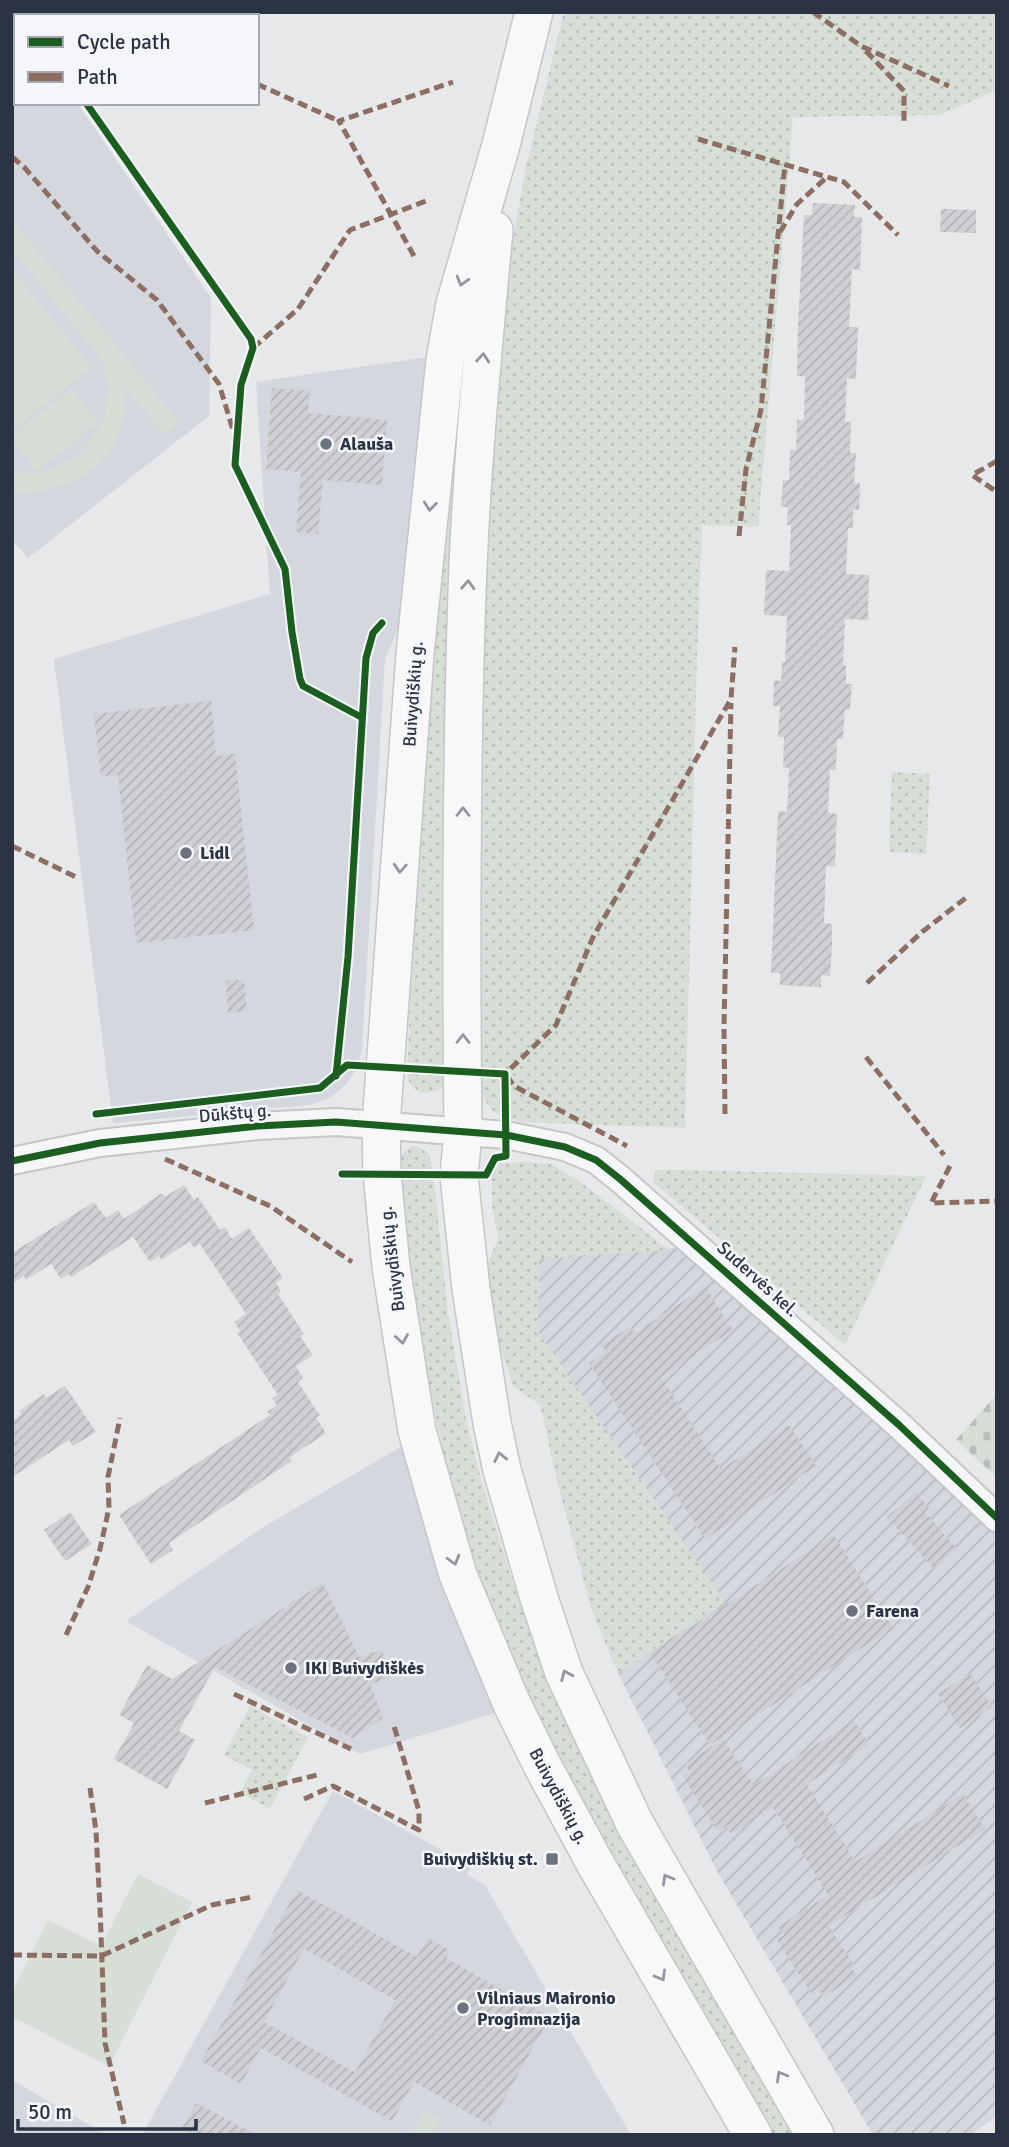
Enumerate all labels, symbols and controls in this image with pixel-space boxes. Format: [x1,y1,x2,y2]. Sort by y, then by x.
legend [14,14,259,105]
text: Cycle path [77,29,171,55]
text: Path [77,64,118,90]
one-way arrow [455,275,470,287]
one-way arrow [475,352,490,363]
place label: Alauša [340,433,393,455]
marker: Alauša [318,436,334,452]
one-way arrow [423,501,438,512]
one-way arrow [460,579,475,590]
street label: Buivydiškių g. [398,640,428,748]
one-way arrow [456,806,471,817]
place label: Lidl [200,842,230,864]
marker: Lidl [178,845,194,861]
one-way arrow [393,863,408,874]
one-way arrow [455,1034,470,1045]
street label: Dūkštų g. [198,1099,272,1127]
street label: Buivydiškių g. [375,1205,409,1313]
street label: Sudervės kel. [713,1237,803,1321]
one-way arrow [394,1333,409,1345]
one-way arrow [493,1452,508,1464]
one-way arrow [445,1554,460,1566]
place label: Farena [866,1600,919,1622]
marker: Farena [844,1603,860,1619]
place label: IKI Buivydiškės [305,1657,424,1679]
marker: IKI Buivydiškės [283,1660,299,1676]
one-way arrow [560,1670,574,1682]
street label: Buivydiškių g. [524,1744,594,1848]
place label: Buivydiškių st. [423,1848,538,1870]
marker: Buivydiškių st. [544,1851,560,1867]
one-way arrow [662,1873,675,1886]
one-way arrow [653,1969,666,1982]
place label: Vilniaus Maironio Progimnazija [477,1987,616,2030]
marker: Vilniaus Maironio Progimnazija [455,2000,471,2016]
one-way arrow [776,2070,789,2083]
scale bar [18,2088,196,2132]
text: 50 m [28,2099,72,2125]

